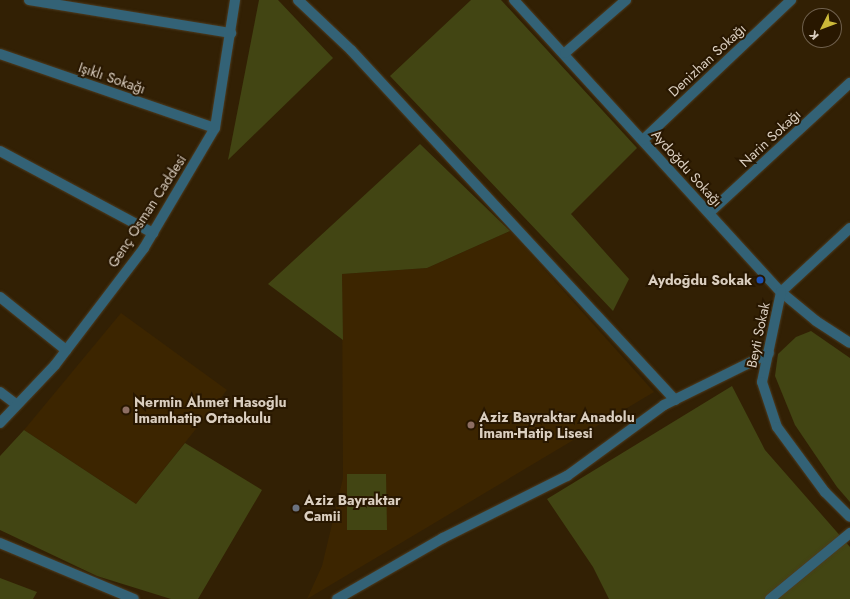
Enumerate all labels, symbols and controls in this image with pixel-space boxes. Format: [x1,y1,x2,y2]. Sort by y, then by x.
north arrow [802,8,842,48]
street label: Denizhan Sokağı [665,20,749,100]
text: K [805,27,822,44]
street label: Işıklı Sokağı [76,59,148,97]
street label: Narin Sokağı [736,105,804,171]
street label: Aydoğdu Sokağı [648,126,726,210]
street label: Genç Osman Caddesi [104,151,190,271]
place label: Aydoğdu Sokak [648,272,752,288]
marker: Aydoğdu Sokak [755,275,765,285]
street label: Beyti Sokak [743,301,773,369]
place label: Nermin Ahmet Hasoğlu İmamhatip Ortaokulu [134,394,286,426]
marker: Nermin Ahmet Hasoğlu İmamhatip Ortaokulu [121,405,131,415]
place label: Aziz Bayraktar Anadolu İmam-Hatip Lisesi [479,409,635,442]
marker: Aziz Bayraktar Anadolu İmam-Hatip Lisesi [466,420,476,430]
place label: Aziz Bayraktar Camii [304,492,401,524]
marker: Aziz Bayraktar Camii [291,503,301,513]

